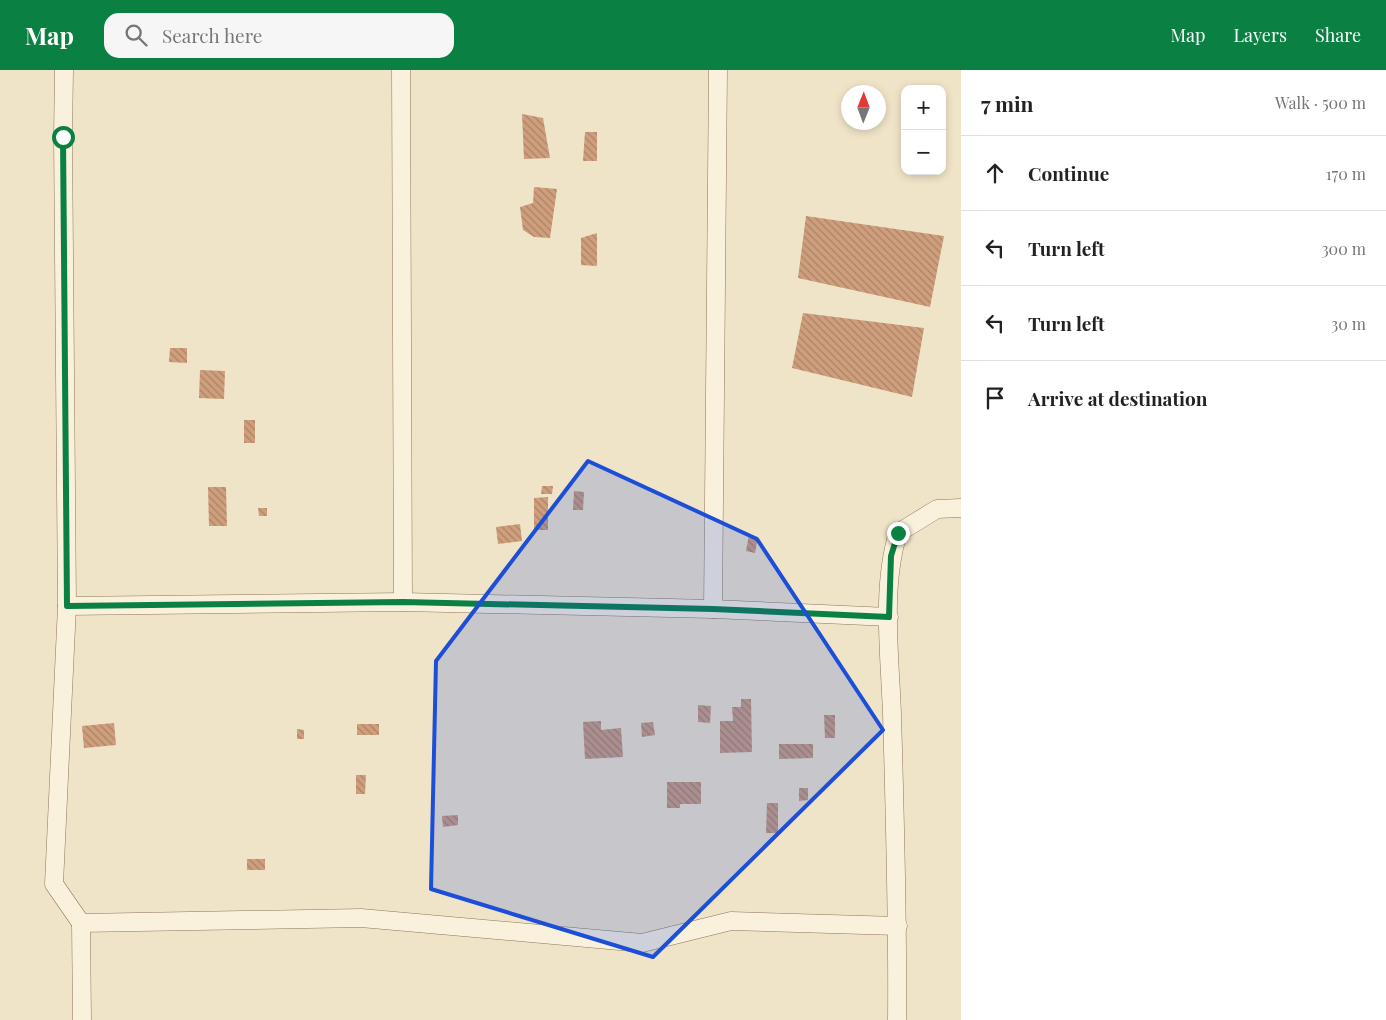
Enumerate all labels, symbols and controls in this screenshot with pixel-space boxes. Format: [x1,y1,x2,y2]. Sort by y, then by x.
search box [104,13,454,58]
text: Map [25,19,74,51]
icon: search [122,21,150,49]
text: Search here [162,22,262,48]
text: Map [1170,23,1205,47]
text: Layers [1233,23,1287,47]
text: Share [1315,23,1361,47]
north arrow [841,85,886,130]
map controls [901,85,946,175]
button: + [901,85,946,130]
text: 7 min [981,89,1034,117]
text: Walk · 500 m [1275,92,1366,113]
route start [52,126,75,149]
button: − [901,130,946,175]
icon: ahead [981,159,1009,187]
text: Continue [1028,160,1109,186]
text: 170 m [1326,163,1366,184]
icon: left [981,234,1009,262]
text: Turn left [1028,235,1105,261]
text: 300 m [1321,238,1366,259]
icon: left [981,309,1009,337]
text: Turn left [1028,310,1105,336]
text: 30 m [1331,313,1366,334]
icon: arrive [981,384,1009,412]
text: Arrive at destination [1028,385,1208,411]
route end [887,522,910,545]

